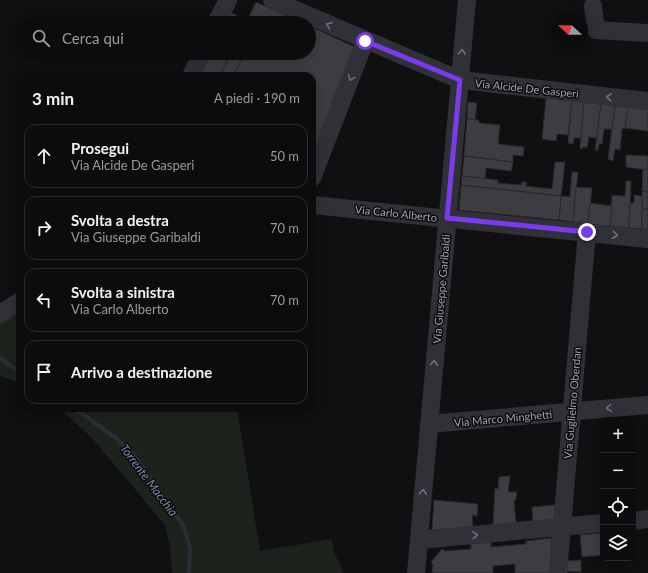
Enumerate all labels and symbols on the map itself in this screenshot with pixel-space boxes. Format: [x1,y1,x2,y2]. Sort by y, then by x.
north arrow [552,12,588,48]
one-way arrow [326,22,334,30]
route start [356,32,374,50]
one-way arrow [458,49,467,55]
one-way arrow [347,74,355,81]
street label: Via Alcide De Gasperi [474,76,580,100]
one-way arrow [606,92,612,101]
street label: Via Carlo Alberto [354,202,438,224]
route end [578,223,596,241]
one-way arrow [612,231,618,240]
street label: Via Giuseppe Garibaldi [430,233,452,344]
street label: Via Guglielmo Oberdan [561,347,583,459]
one-way arrow [430,360,439,366]
one-way arrow [606,404,612,413]
street label: Via Marco Minghetti [453,407,553,429]
water label: Torrente Macchia [117,441,181,519]
one-way arrow [418,489,427,495]
one-way arrow [472,530,478,539]

